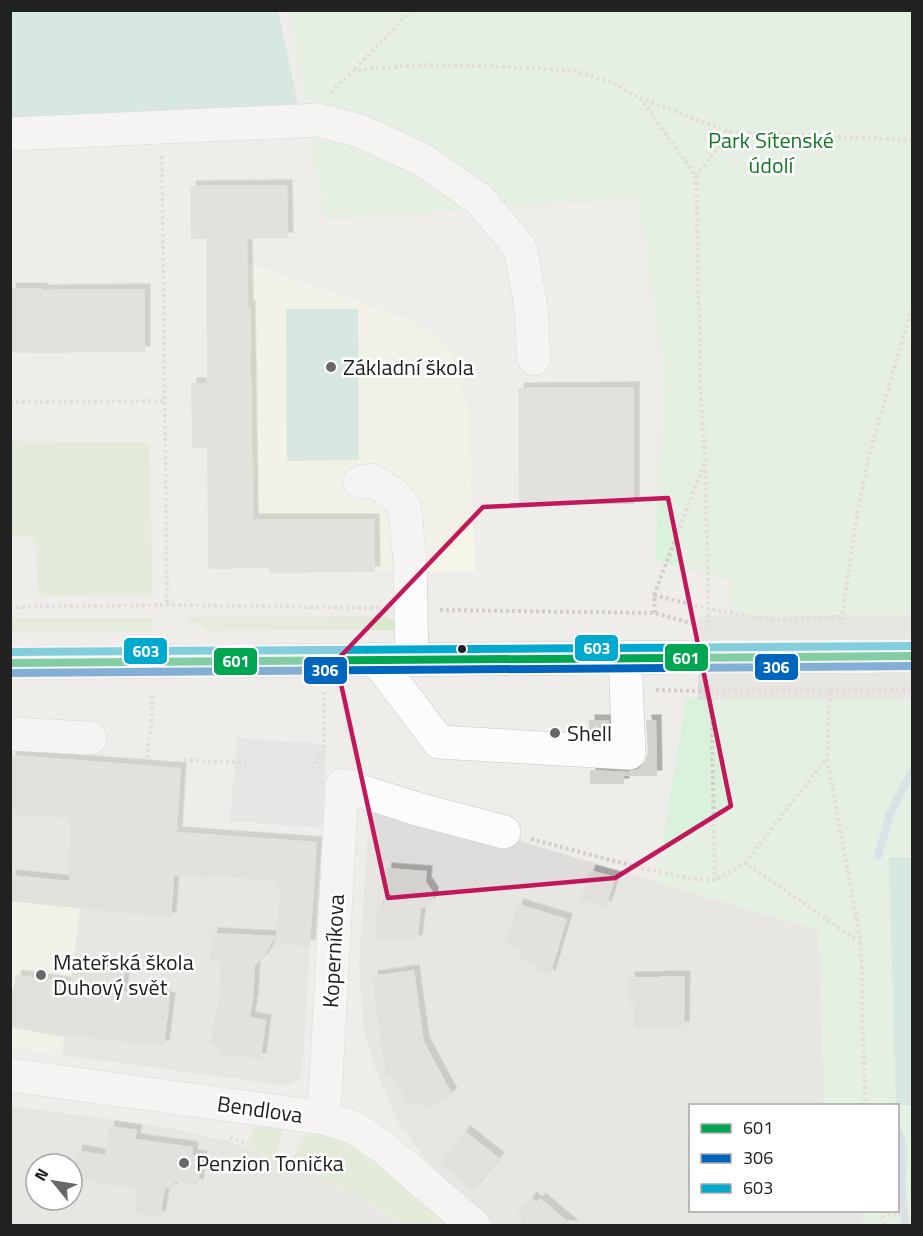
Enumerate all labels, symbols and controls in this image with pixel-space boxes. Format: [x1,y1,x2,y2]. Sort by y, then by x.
park label: Park Sítenské údolí [708,123,834,182]
place label: Základní škola [343,350,474,384]
marker: Základní škola [324,360,338,374]
line badge: 603 [574,634,619,662]
text: 603 [584,636,610,660]
line badge: 603 [123,637,168,665]
text: 603 [133,639,159,663]
unlabelled marker [456,643,468,655]
line badge: 601 [664,643,709,672]
text: 601 [673,646,699,670]
line badge: 601 [213,647,258,676]
text: 601 [223,649,249,673]
line badge: 306 [754,653,799,681]
text: 306 [763,655,789,679]
line badge: 306 [303,656,348,685]
text: 306 [312,658,338,682]
place label: Shell [567,716,612,750]
marker: Shell [548,726,562,740]
street label: Koperníkova [313,893,353,1009]
place label: Mateřská škola Duhový svět [53,945,194,1004]
marker: Mateřská škola Duhový svět [34,968,48,982]
street label: Bendlova [215,1086,305,1132]
legend [689,1104,899,1212]
text: 601 [743,1114,773,1141]
text: 306 [743,1144,773,1171]
place label: Penzion Tonička [196,1146,344,1180]
north arrow [24,1152,84,1212]
marker: Penzion Tonička [177,1156,191,1170]
text: N [28,1164,54,1185]
text: 603 [743,1174,773,1201]

